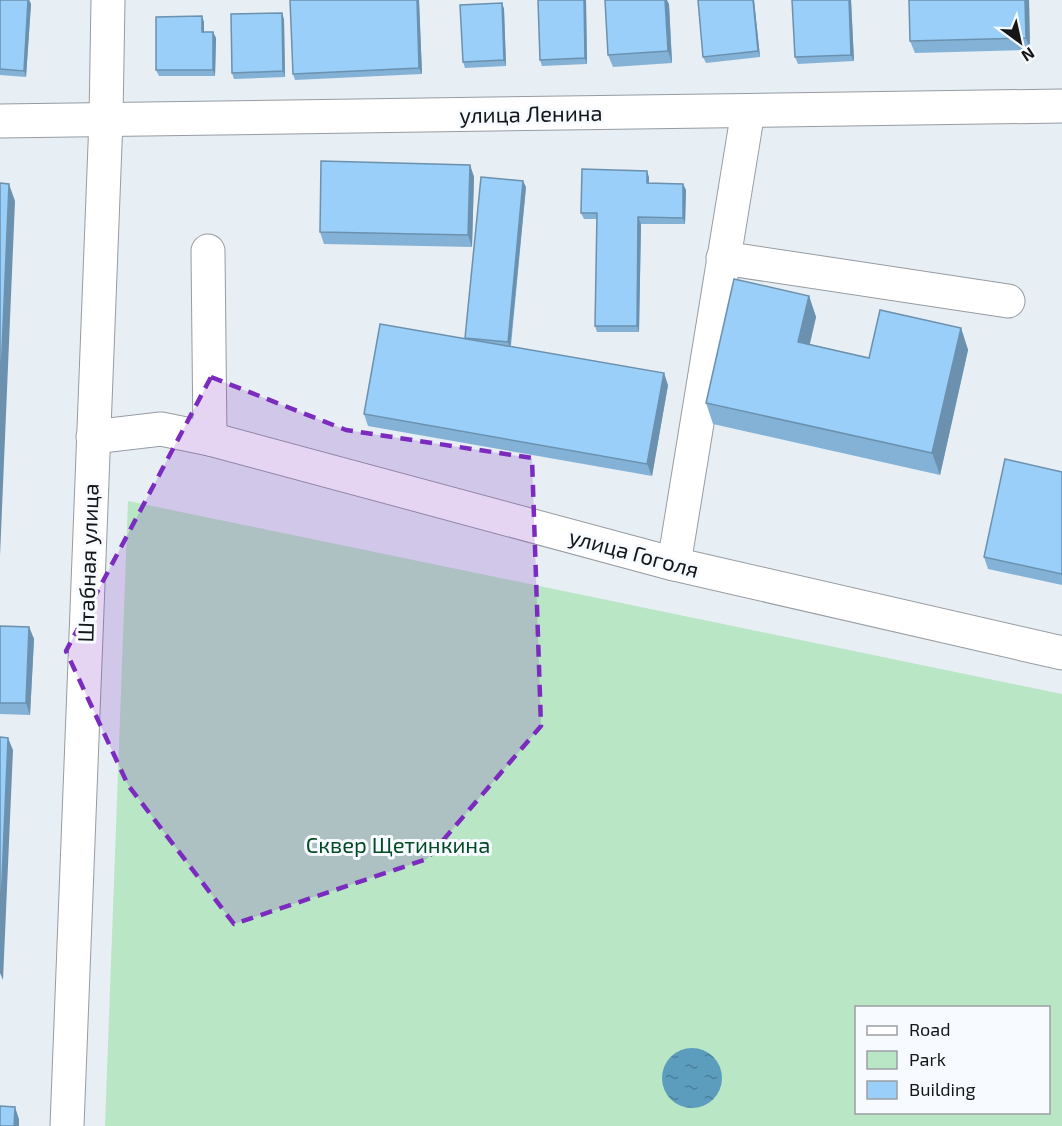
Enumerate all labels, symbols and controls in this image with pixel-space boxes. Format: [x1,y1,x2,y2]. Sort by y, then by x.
north arrow [990,12,1050,72]
text: N [1018,44,1038,66]
street label: улица Ленина [459,99,603,128]
street label: Штабная улица [71,483,104,643]
street label: улица Гоголя [566,522,702,583]
park label: Сквер Щетинкина [306,831,490,857]
legend [855,1006,1050,1114]
text: Road [909,1018,950,1040]
text: Park [909,1048,946,1070]
text: Building [909,1078,976,1100]

